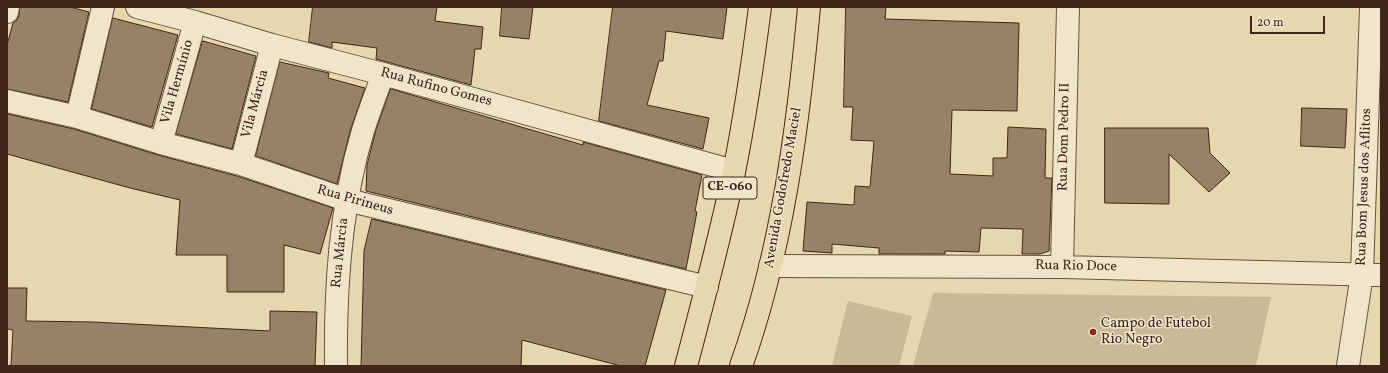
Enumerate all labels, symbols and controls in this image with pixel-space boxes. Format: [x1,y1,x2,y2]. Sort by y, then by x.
scale bar [1252,8,1327,34]
text: 20 m [1257,15,1284,31]
street label: Vila Hermínio [158,38,198,126]
street label: Rua Rufino Gomes [378,65,494,111]
street label: Vila Márcia [239,68,273,140]
street label: Rua Dom Pedro II [1056,83,1074,191]
street label: Avenida Godofredo Maciel [762,106,806,270]
street label: Rua Bom Jesus dos Aflitos [1354,108,1376,266]
road number: CE-060 [703,177,757,199]
street label: Rua Pirineus [315,182,395,220]
street label: Rua Márcia [329,217,353,289]
street label: Rua Rio Doce [1035,258,1117,276]
place label: Campo de Futebol Rio Negro [1101,316,1211,348]
marker: Campo de Futebol Rio Negro [1088,327,1098,337]

